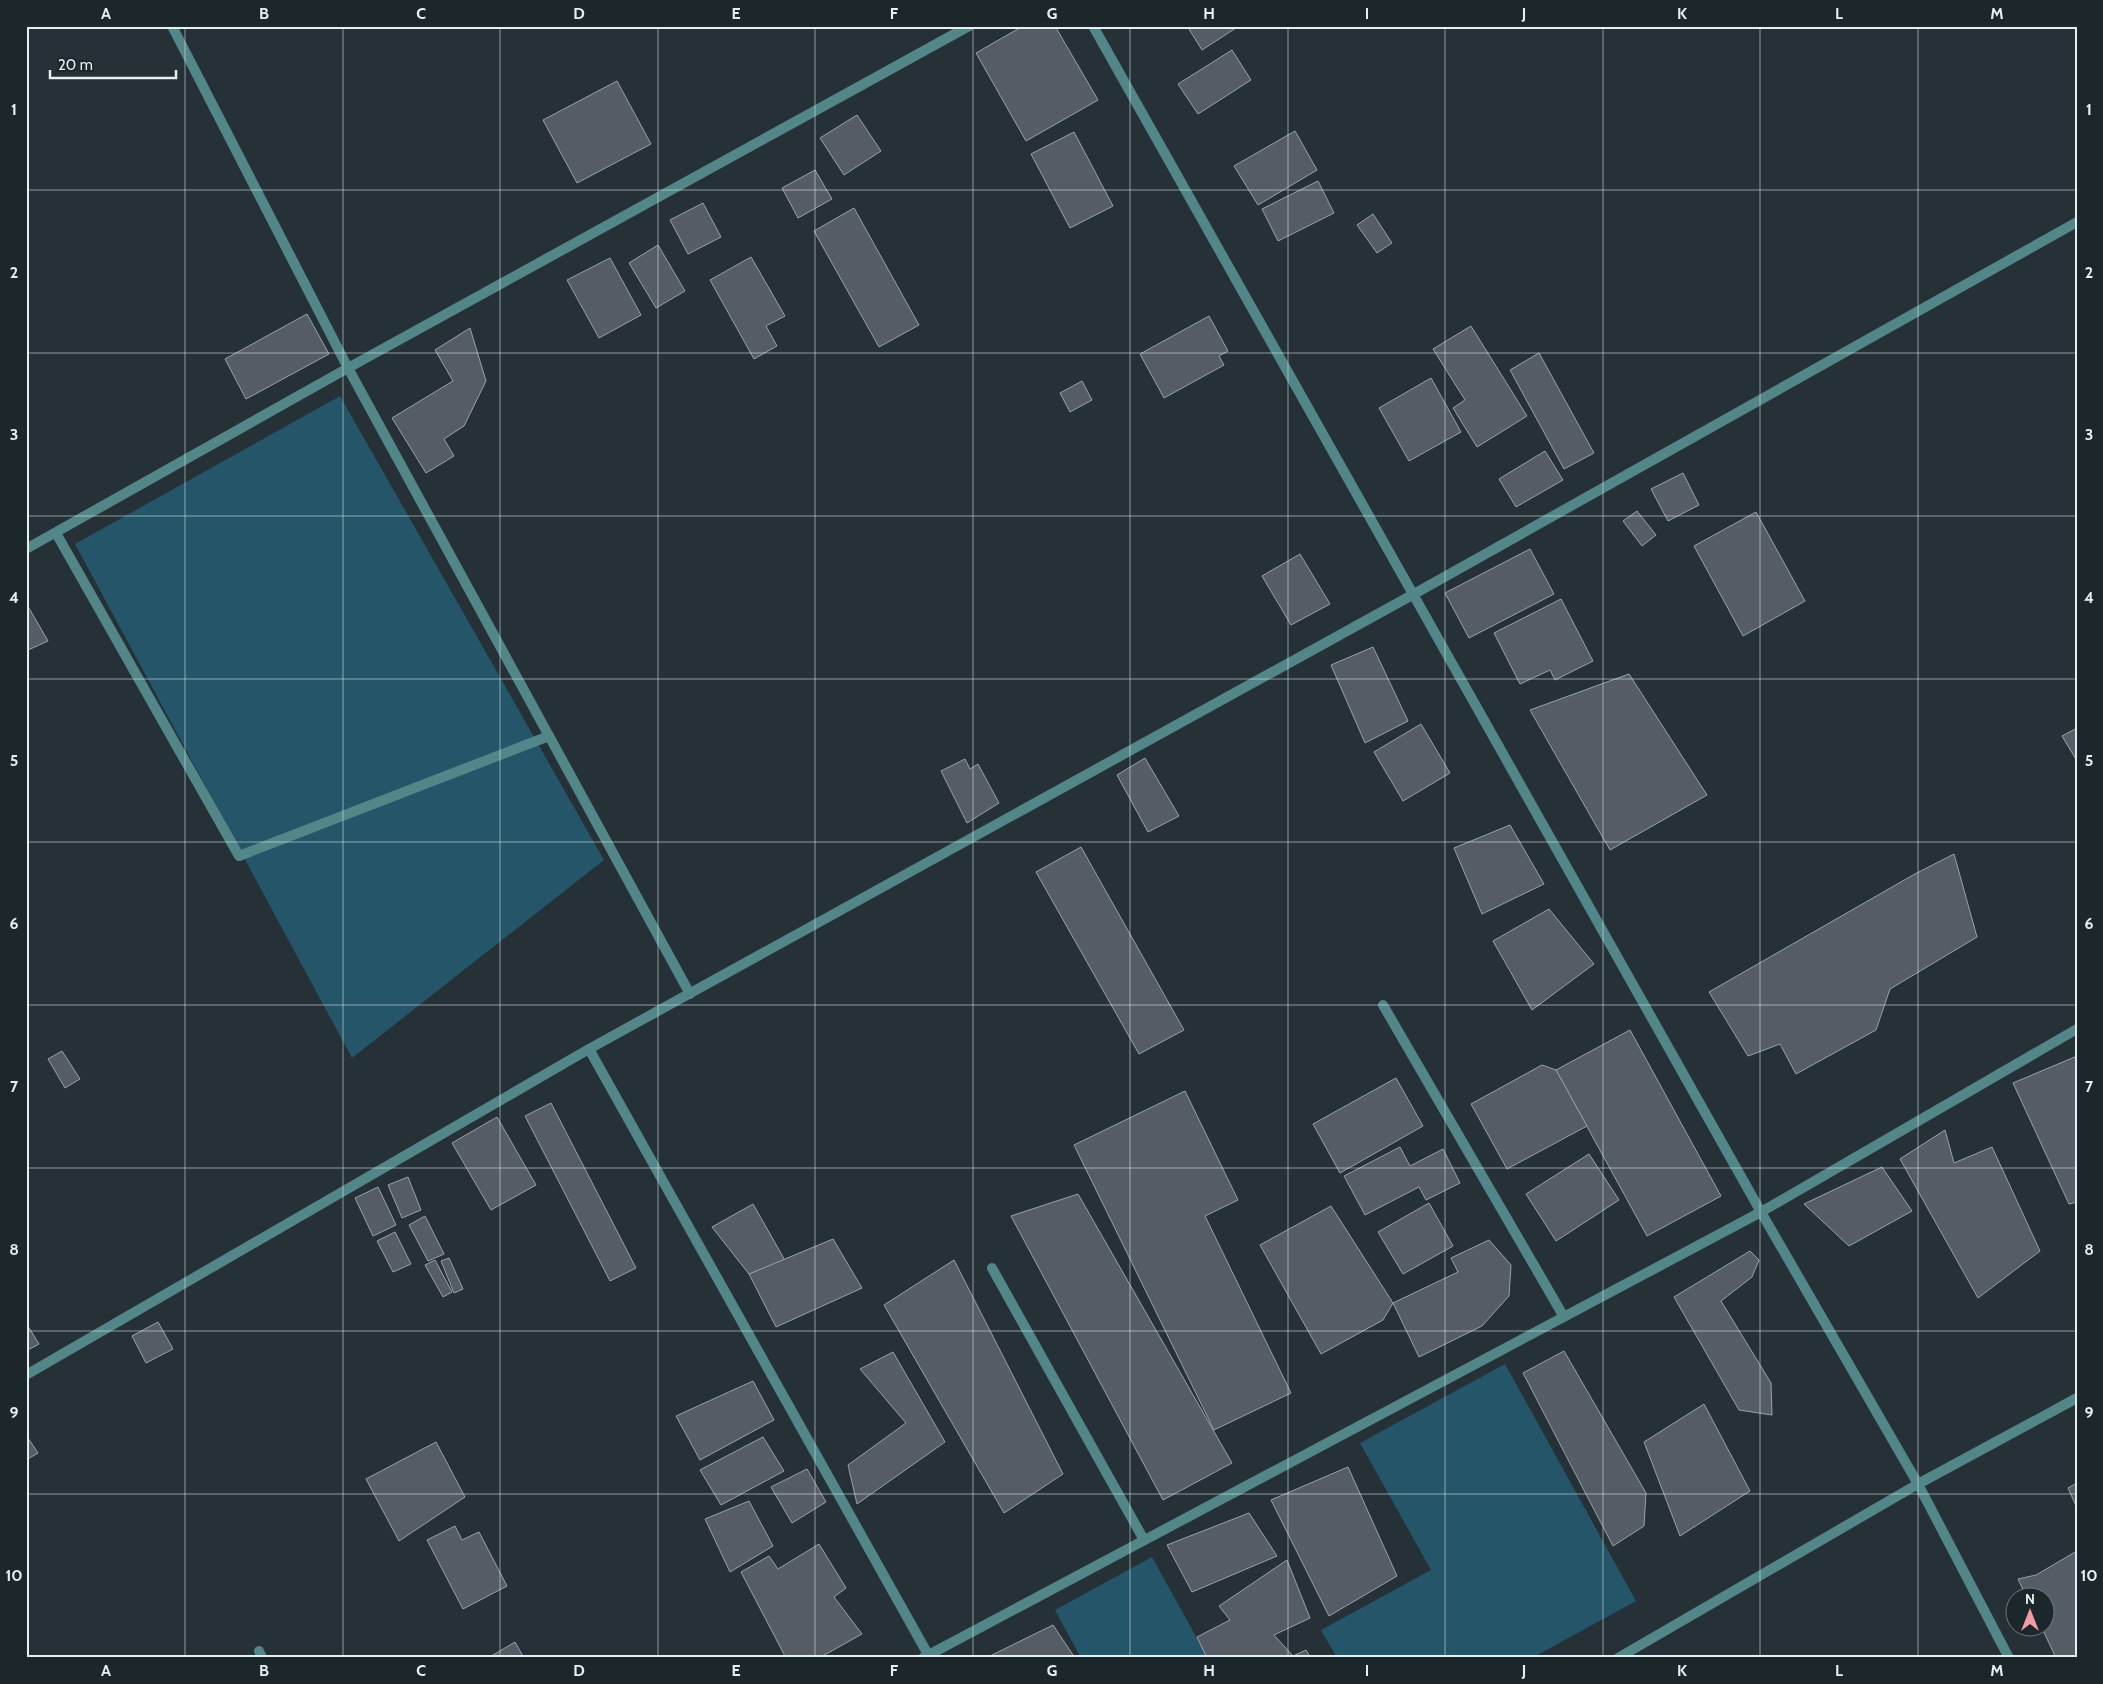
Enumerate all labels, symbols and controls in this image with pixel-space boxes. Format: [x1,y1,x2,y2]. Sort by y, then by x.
text: A [101,4,111,23]
text: B [259,4,269,23]
text: C [416,4,426,23]
text: D [573,4,585,23]
text: E [731,4,741,23]
text: F [890,4,899,23]
text: G [1047,4,1057,23]
text: H [1203,4,1215,23]
text: I [1365,4,1369,23]
text: J [1521,4,1526,23]
text: K [1677,4,1687,23]
text: L [1835,4,1843,23]
text: M [1990,4,2004,23]
scale bar [50,48,176,80]
text: 20 m [58,56,93,74]
text: 1 [11,100,17,119]
text: 1 [2086,100,2092,119]
text: 2 [10,263,18,282]
text: 2 [2085,263,2093,282]
text: 3 [10,425,18,444]
text: 3 [2085,425,2093,444]
text: 4 [9,588,19,607]
text: 4 [2084,588,2094,607]
text: 5 [10,751,18,770]
text: 5 [2085,751,2093,770]
text: 6 [10,914,19,933]
text: 6 [2085,914,2094,933]
text: 7 [10,1077,19,1096]
text: 7 [2085,1077,2094,1096]
text: 8 [9,1240,19,1259]
text: 8 [2084,1240,2094,1259]
text: 9 [10,1403,19,1422]
text: 9 [2085,1403,2094,1422]
text: 10 [5,1566,23,1585]
text: 10 [2080,1566,2098,1585]
north arrow [2006,1586,2056,1636]
text: N [2025,1590,2035,1608]
text: A [101,1661,111,1680]
text: B [259,1661,269,1680]
text: C [416,1661,426,1680]
text: D [573,1661,585,1680]
text: E [731,1661,741,1680]
text: F [890,1661,899,1680]
text: G [1047,1661,1057,1680]
text: H [1203,1661,1215,1680]
text: I [1365,1661,1369,1680]
text: J [1521,1661,1526,1680]
text: K [1677,1661,1687,1680]
text: L [1835,1661,1843,1680]
text: M [1990,1661,2004,1680]

